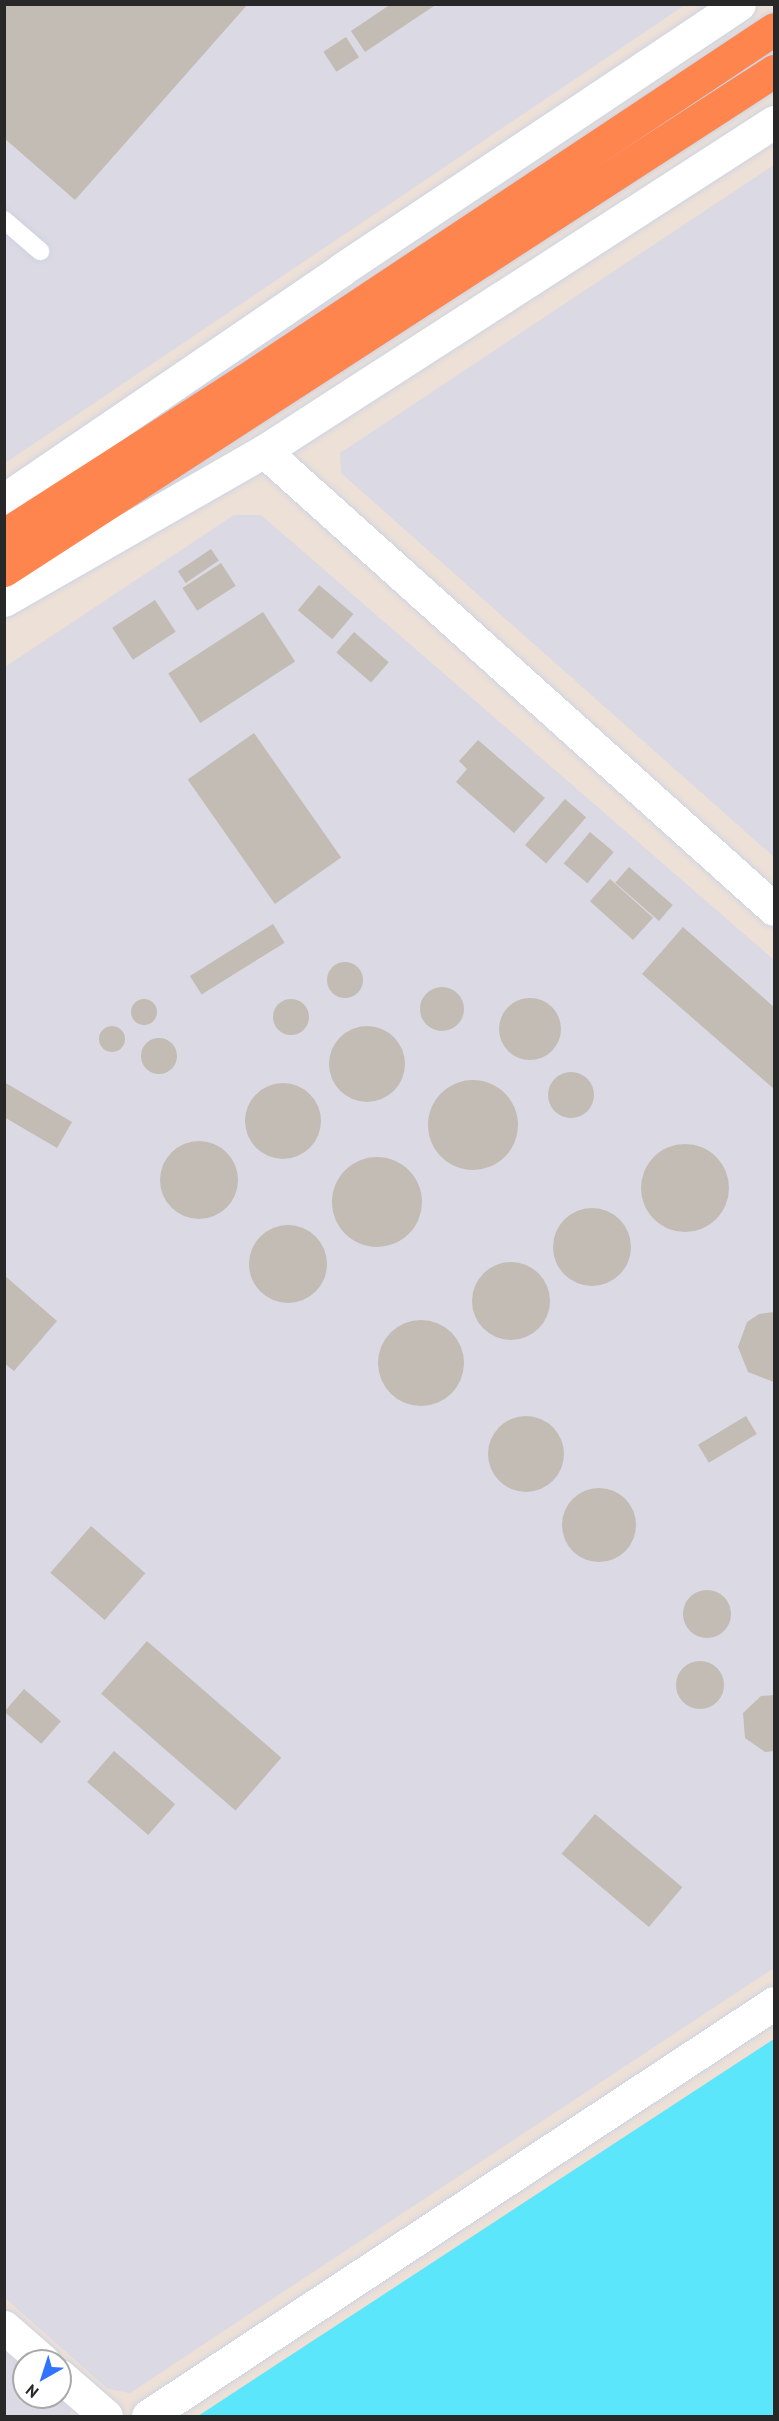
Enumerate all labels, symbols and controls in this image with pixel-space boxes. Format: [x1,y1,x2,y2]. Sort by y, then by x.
north arrow [12,2349,72,2409]
text: N [22,2380,42,2403]

